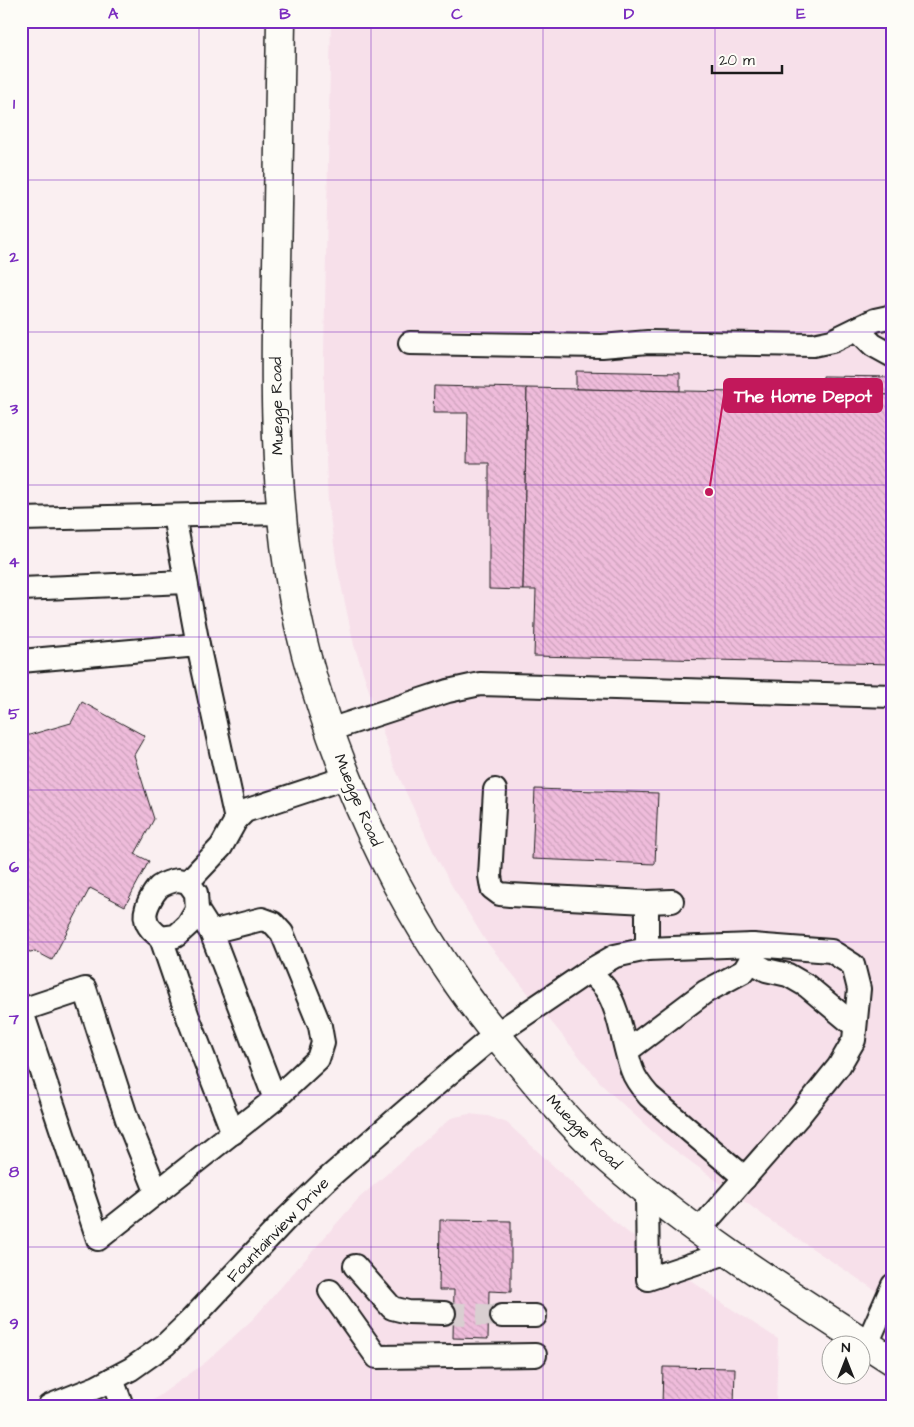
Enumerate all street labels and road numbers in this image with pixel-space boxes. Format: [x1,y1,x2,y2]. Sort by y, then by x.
street label: Muegge Road [265,357,290,455]
street label: Muegge Road [328,750,387,850]
street label: Muegge Road [541,1089,627,1175]
street label: Fountainview Drive [222,1172,334,1287]

